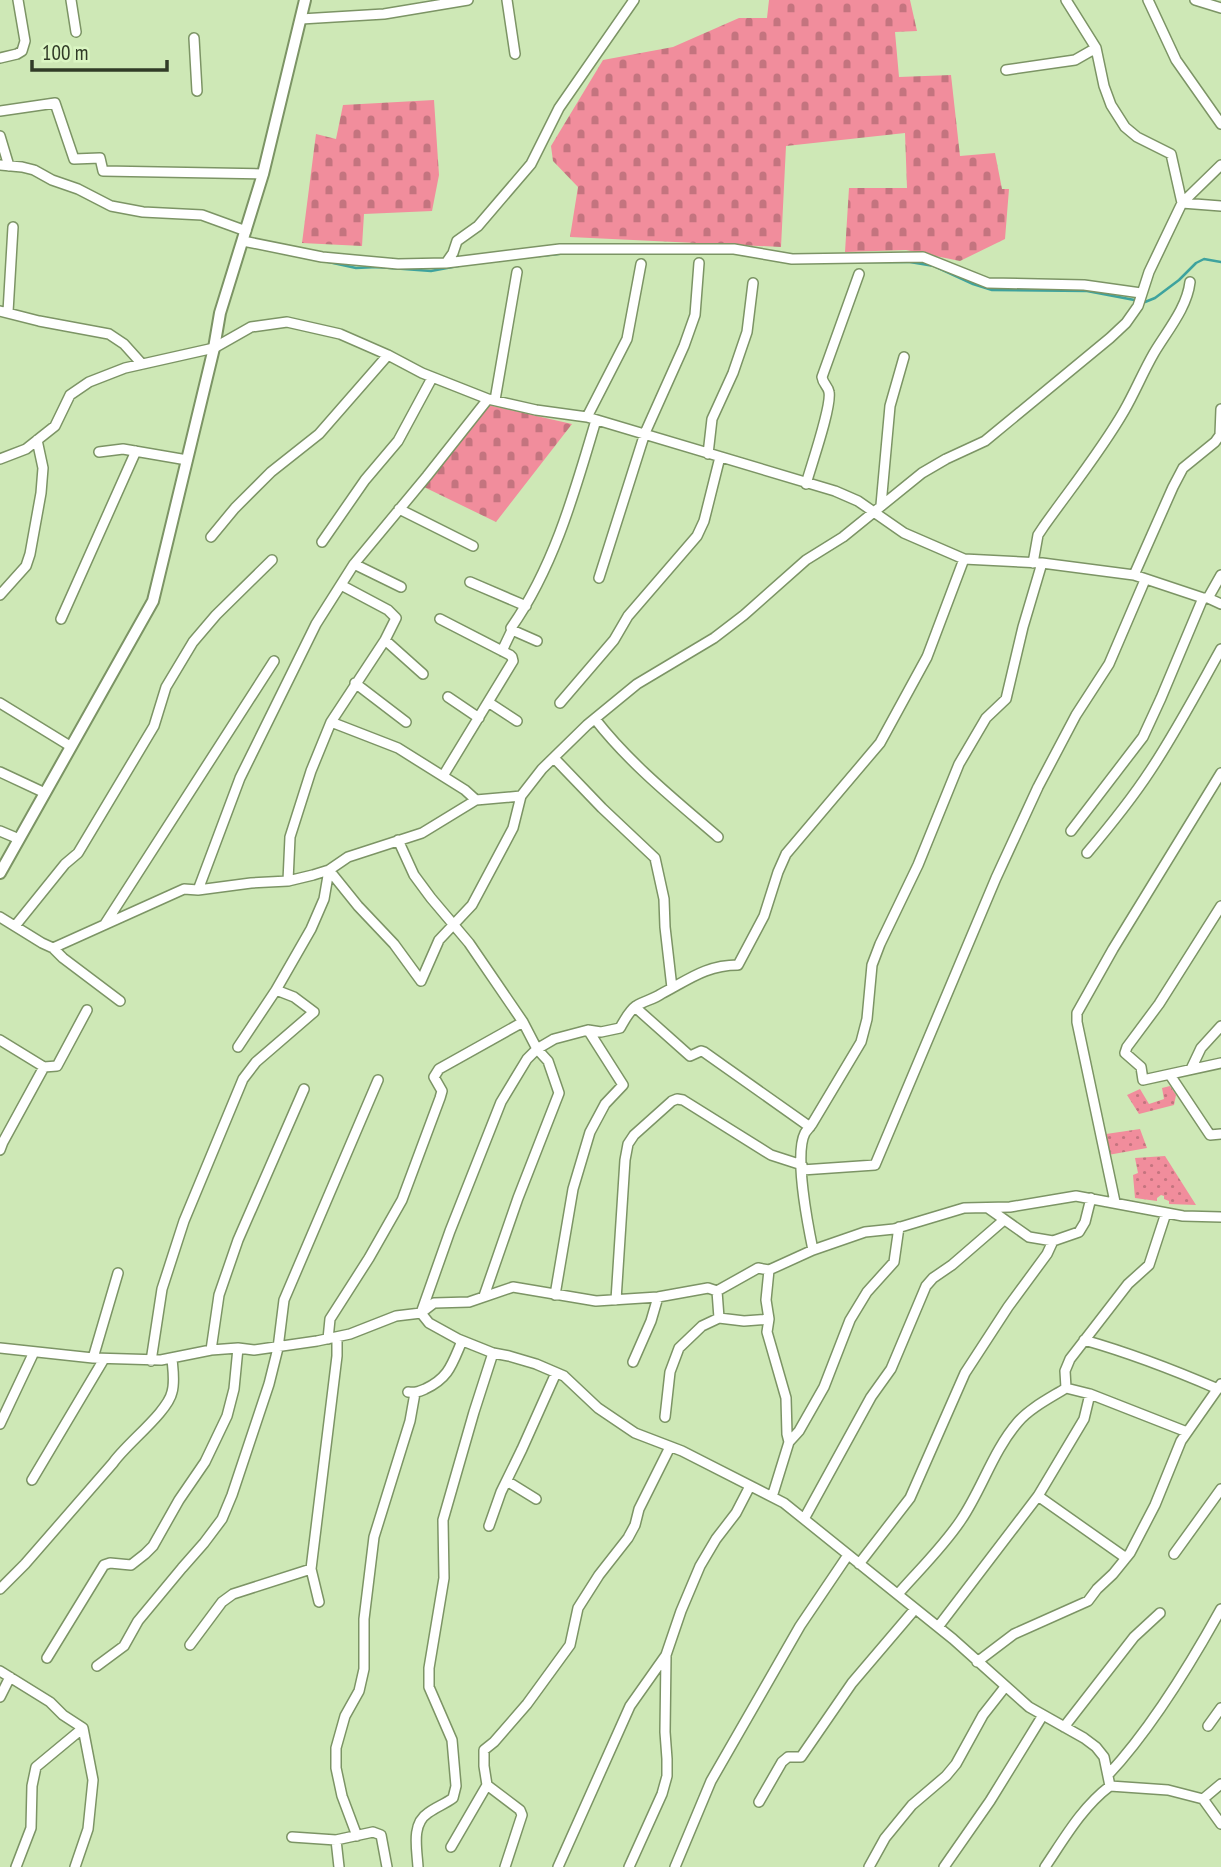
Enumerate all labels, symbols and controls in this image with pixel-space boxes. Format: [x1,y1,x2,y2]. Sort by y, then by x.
scale bar [32,28,166,72]
text: 100 m [42,39,88,66]

